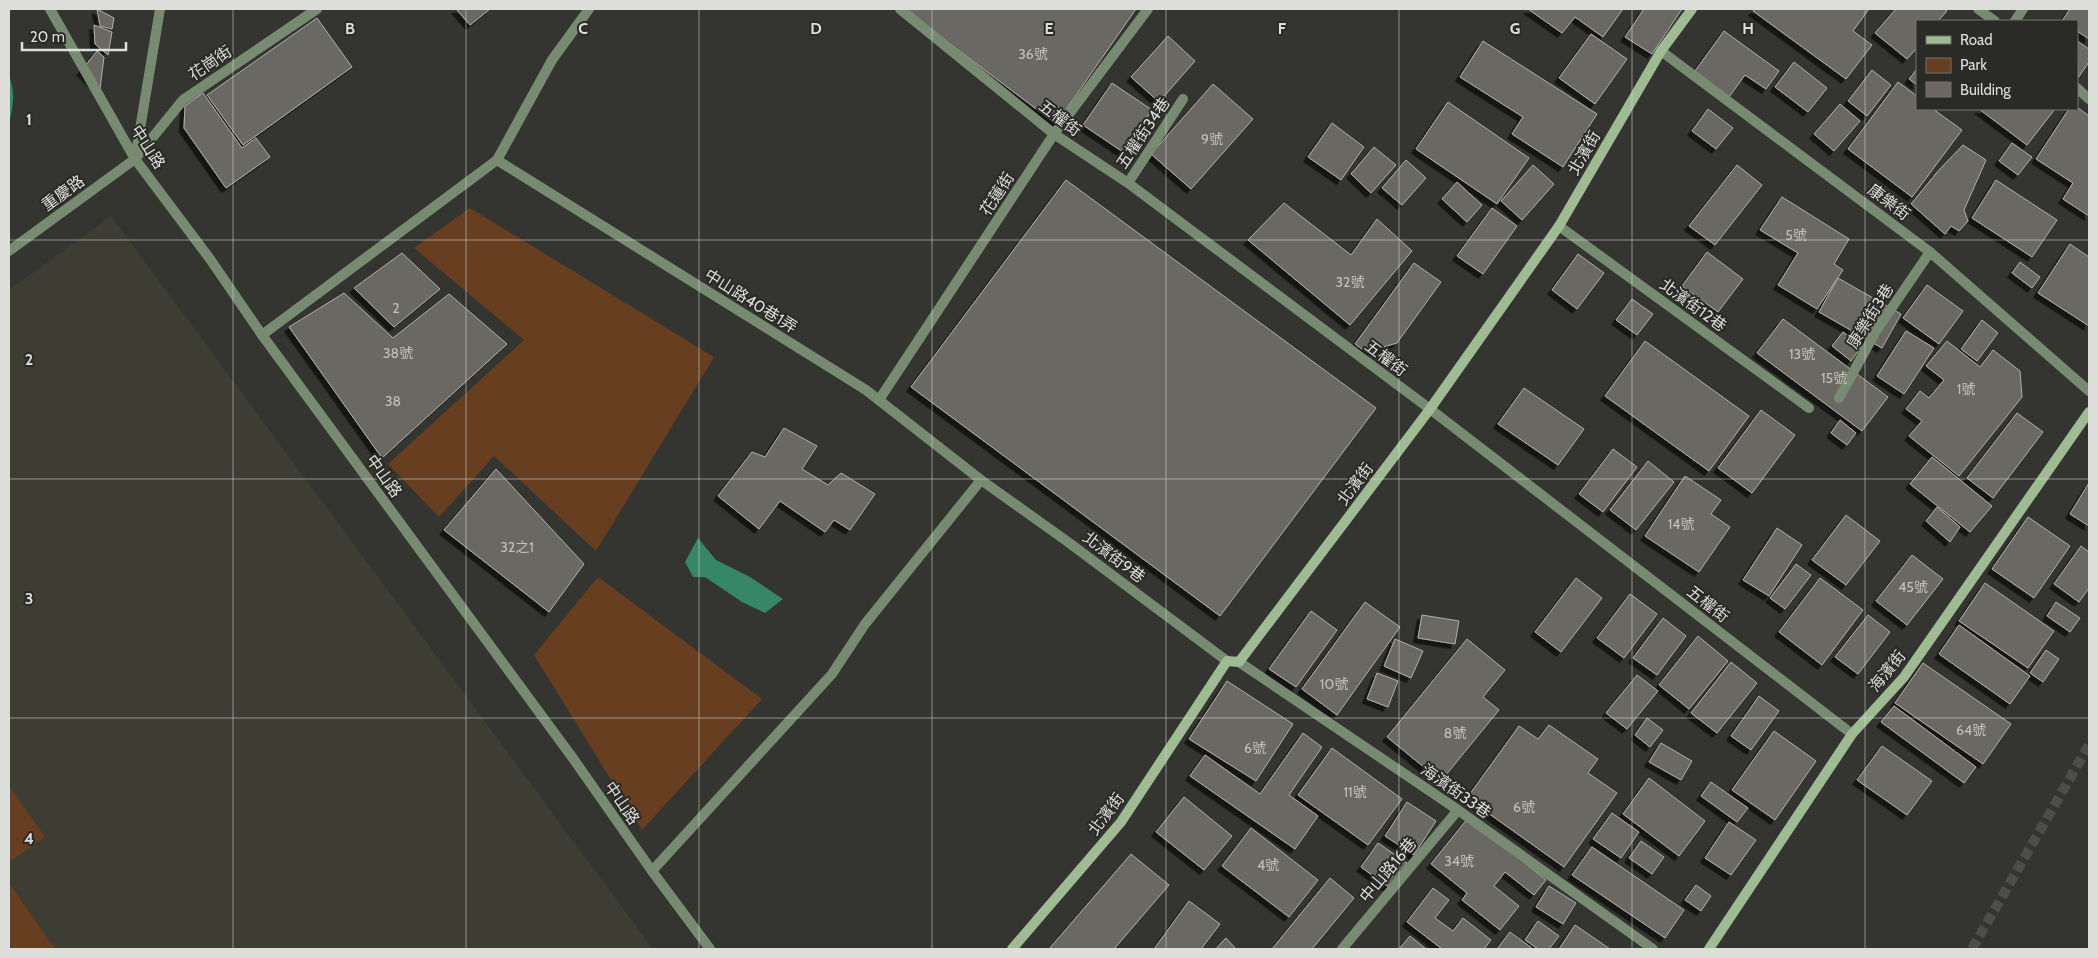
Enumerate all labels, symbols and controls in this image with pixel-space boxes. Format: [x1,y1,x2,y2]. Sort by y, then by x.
text: B [345,19,355,38]
text: C [578,19,588,38]
text: D [810,19,822,38]
text: E [1044,19,1054,38]
text: F [1278,19,1287,38]
text: G [1510,19,1520,38]
text: H [1742,19,1754,38]
scale bar [22,20,126,52]
legend [1916,20,2078,110]
text: 20 m [30,28,65,46]
text: Road [1960,31,1993,49]
street label: 花崗街 [185,42,235,84]
house number: 36號 [1018,45,1048,63]
text: Park [1960,56,1987,74]
text: Building [1960,81,2011,99]
street label: 五權街34巷 [1112,94,1174,172]
street label: 五權街 [1035,96,1085,140]
text: 1 [26,110,32,129]
street label: 中山路 [127,122,169,172]
street label: 北濱街 [1564,127,1604,179]
house number: 9號 [1201,130,1223,148]
street label: 花蓮街 [976,169,1018,219]
street label: 重慶路 [38,171,88,215]
street label: 康樂街 [1864,180,1914,224]
house number: 5號 [1785,226,1807,244]
street label: 中山路40巷1弄 [701,265,801,337]
house number: 32號 [1336,273,1364,291]
street label: 北濱街12巷 [1656,275,1730,335]
street label: 康樂街3巷 [1843,280,1897,352]
house number: 2 [392,299,400,317]
street label: 五權街 [1361,336,1411,380]
house number: 38號 [383,344,413,362]
house number: 13號 [1789,345,1815,363]
text: 2 [25,350,33,369]
house number: 15號 [1821,369,1847,387]
house number: 1號 [1957,380,1975,398]
house number: 38 [385,392,401,410]
street label: 中山路 [362,451,406,501]
street label: 北濱街 [1333,459,1377,509]
house number: 14號 [1668,515,1694,533]
street label: 北濱街9巷 [1079,527,1149,587]
house number: 32之1 [500,538,534,556]
house number: 45號 [1898,578,1928,596]
street label: 五權街 [1683,582,1733,626]
text: 3 [25,589,33,608]
street label: 海濱街 [1865,646,1909,696]
house number: 10號 [1320,675,1348,693]
house number: 64號 [1956,721,1986,739]
house number: 8號 [1444,724,1466,742]
house number: 6號 [1244,739,1266,757]
street label: 海濱街33巷 [1417,760,1495,822]
street label: 中山路 [600,778,644,828]
house number: 11號 [1343,783,1367,801]
street label: 北濱街 [1084,789,1128,839]
house number: 6號 [1513,798,1535,816]
text: 4 [24,829,34,848]
street label: 中山路16巷 [1356,834,1420,906]
house number: 34號 [1444,852,1474,870]
house number: 4號 [1257,856,1279,874]

